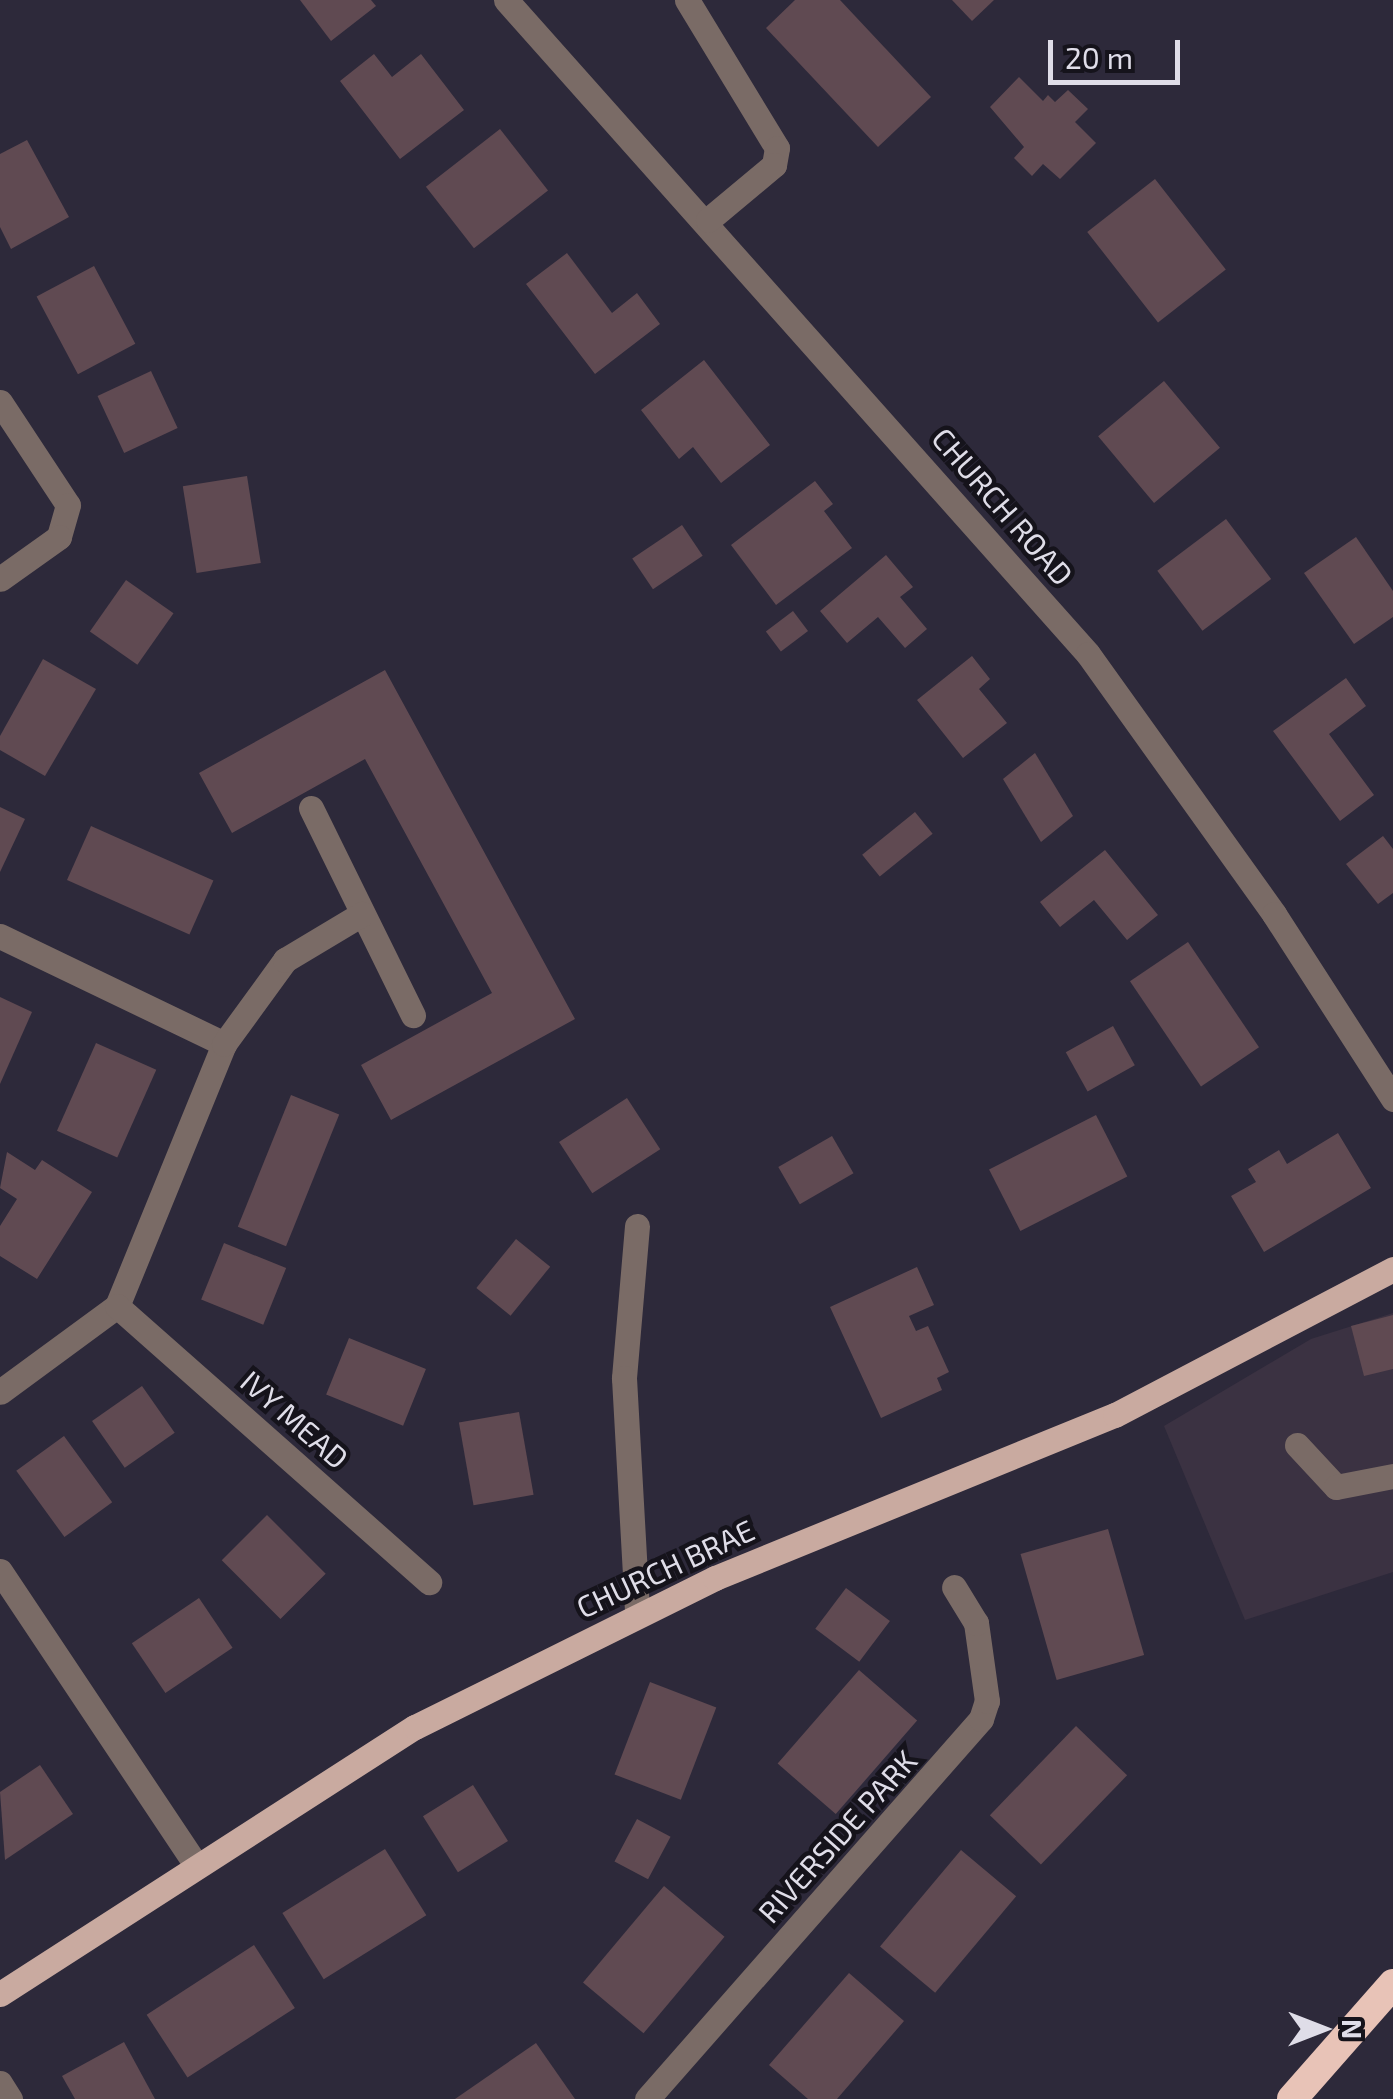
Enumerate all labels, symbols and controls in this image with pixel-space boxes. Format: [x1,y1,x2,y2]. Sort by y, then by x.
scale bar [1053,20,1186,82]
text: 20 m [1065,39,1133,75]
street label: CHURCH ROAD [925,420,1081,592]
street label: IVY MEAD [234,1362,356,1476]
street label: CHURCH BRAE [570,1511,760,1625]
street label: RIVERSIDE PARK [750,1742,924,1930]
north arrow [1273,1979,1373,2079]
text: N [1336,2019,1370,2039]

